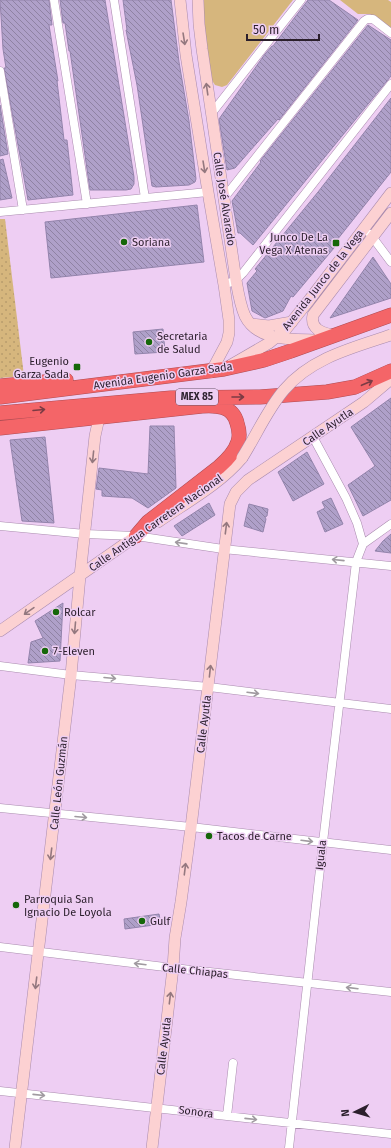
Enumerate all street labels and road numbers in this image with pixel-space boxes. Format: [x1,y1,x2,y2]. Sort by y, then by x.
street label: Calle José Alvarado [210,151,238,247]
street label: Avenida Junco de la Vega [280,227,366,333]
street label: Avenida Eugenio Garza Sada [93,360,233,392]
road number: MEX 85 [176,389,218,405]
street label: Calle Ayutla [300,405,356,449]
street label: Calle Antigua Carretera Nacional [87,472,225,574]
street label: Calle Ayutla [194,694,214,754]
street label: Calle León Guzmán [48,735,70,831]
street label: Iguala [313,839,329,871]
street label: Calle Chiapas [161,961,229,981]
street label: Calle Ayutla [154,1016,174,1076]
street label: Sonora [178,1103,214,1121]

